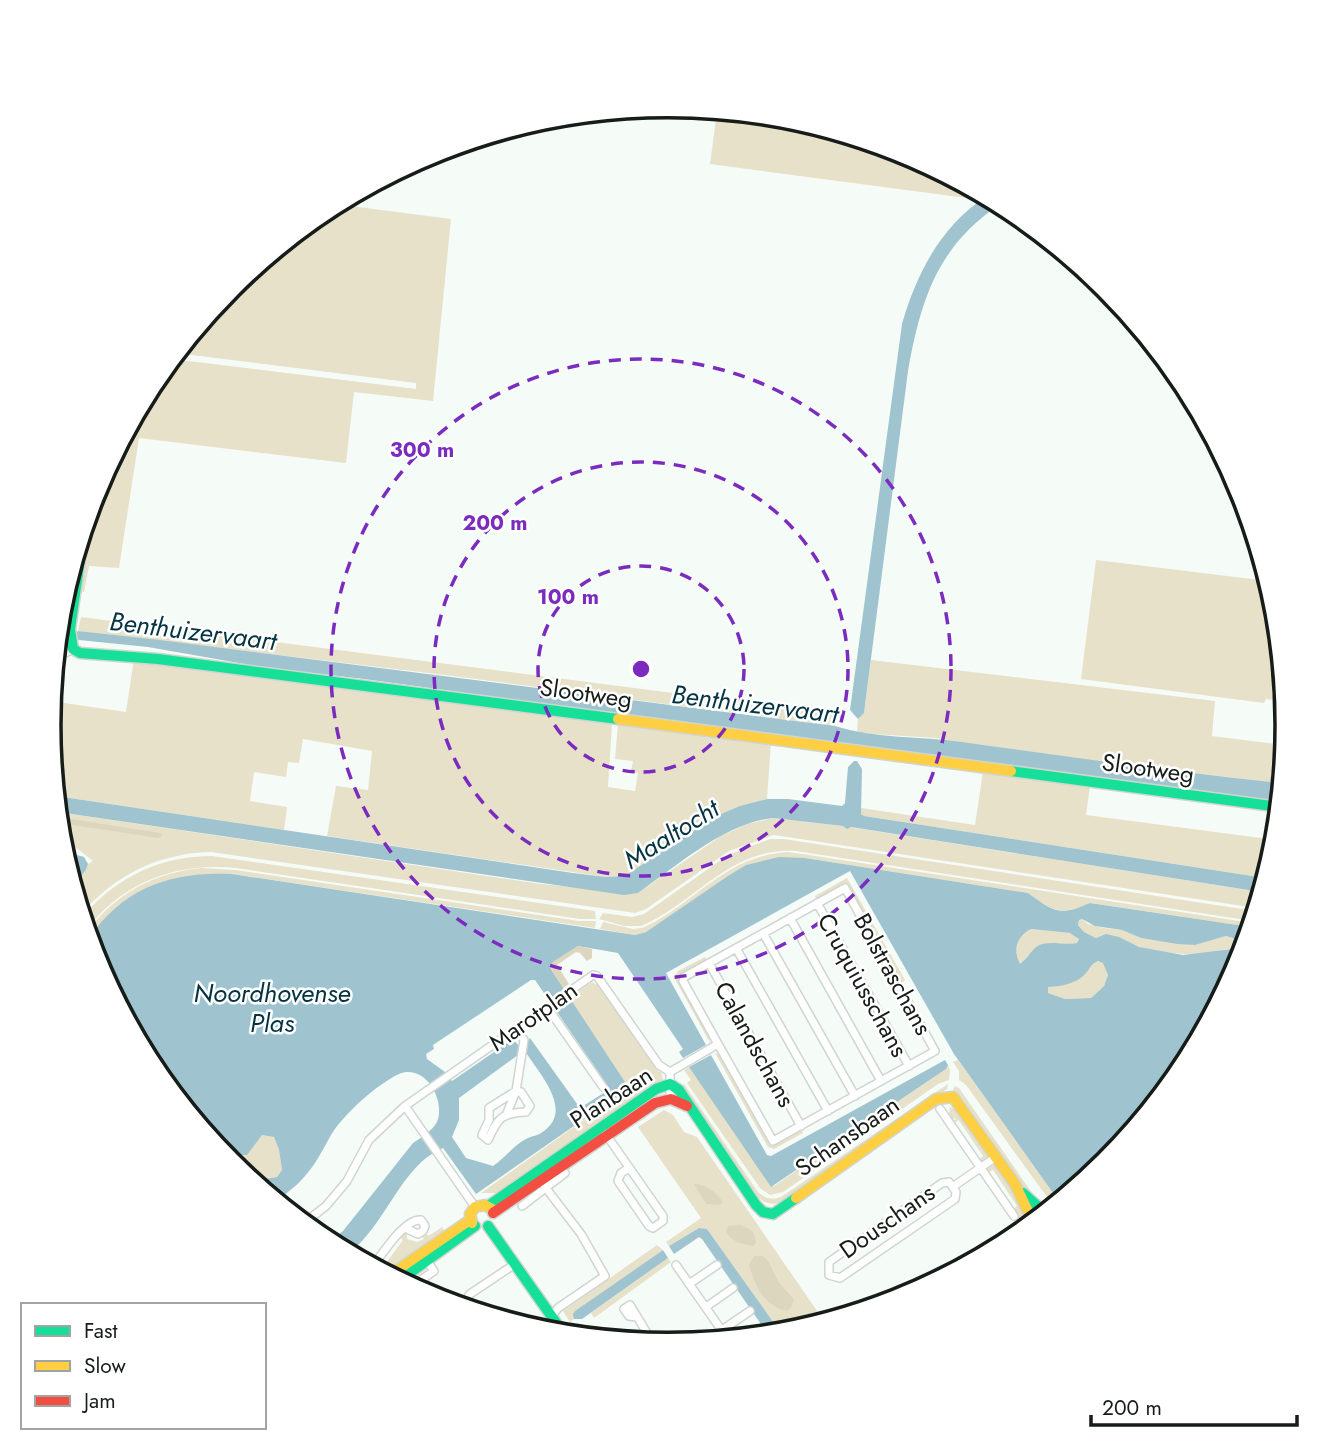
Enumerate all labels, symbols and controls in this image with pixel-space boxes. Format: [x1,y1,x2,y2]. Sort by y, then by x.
text: 300 m [390,435,454,465]
text: 200 m [462,508,528,538]
text: 100 m [537,582,599,612]
water label: Benthuizervaart [107,602,280,660]
centre of rings [629,657,653,681]
street label: Slootweg [538,669,634,717]
water label: Benthuizervaart [669,675,842,733]
street label: Slootweg [1100,744,1196,792]
water label: Maaltocht [616,789,728,878]
street label: Cruquiusschans [809,907,917,1063]
street label: Bolstraschans [845,907,941,1041]
street label: Marotplan [482,973,584,1059]
water label: Noordhovense Plas [194,974,350,1042]
street label: Calandschans [706,975,804,1113]
street label: Planbaan [563,1057,659,1137]
street label: Schansbaan [788,1087,906,1185]
street label: Douschans [832,1175,942,1267]
legend [21,1303,266,1429]
text: Fast [84,1316,117,1346]
text: Slow [84,1351,126,1381]
scale bar [1091,1384,1298,1428]
text: Jam [81,1386,116,1416]
text: 200 m [1102,1393,1162,1423]

